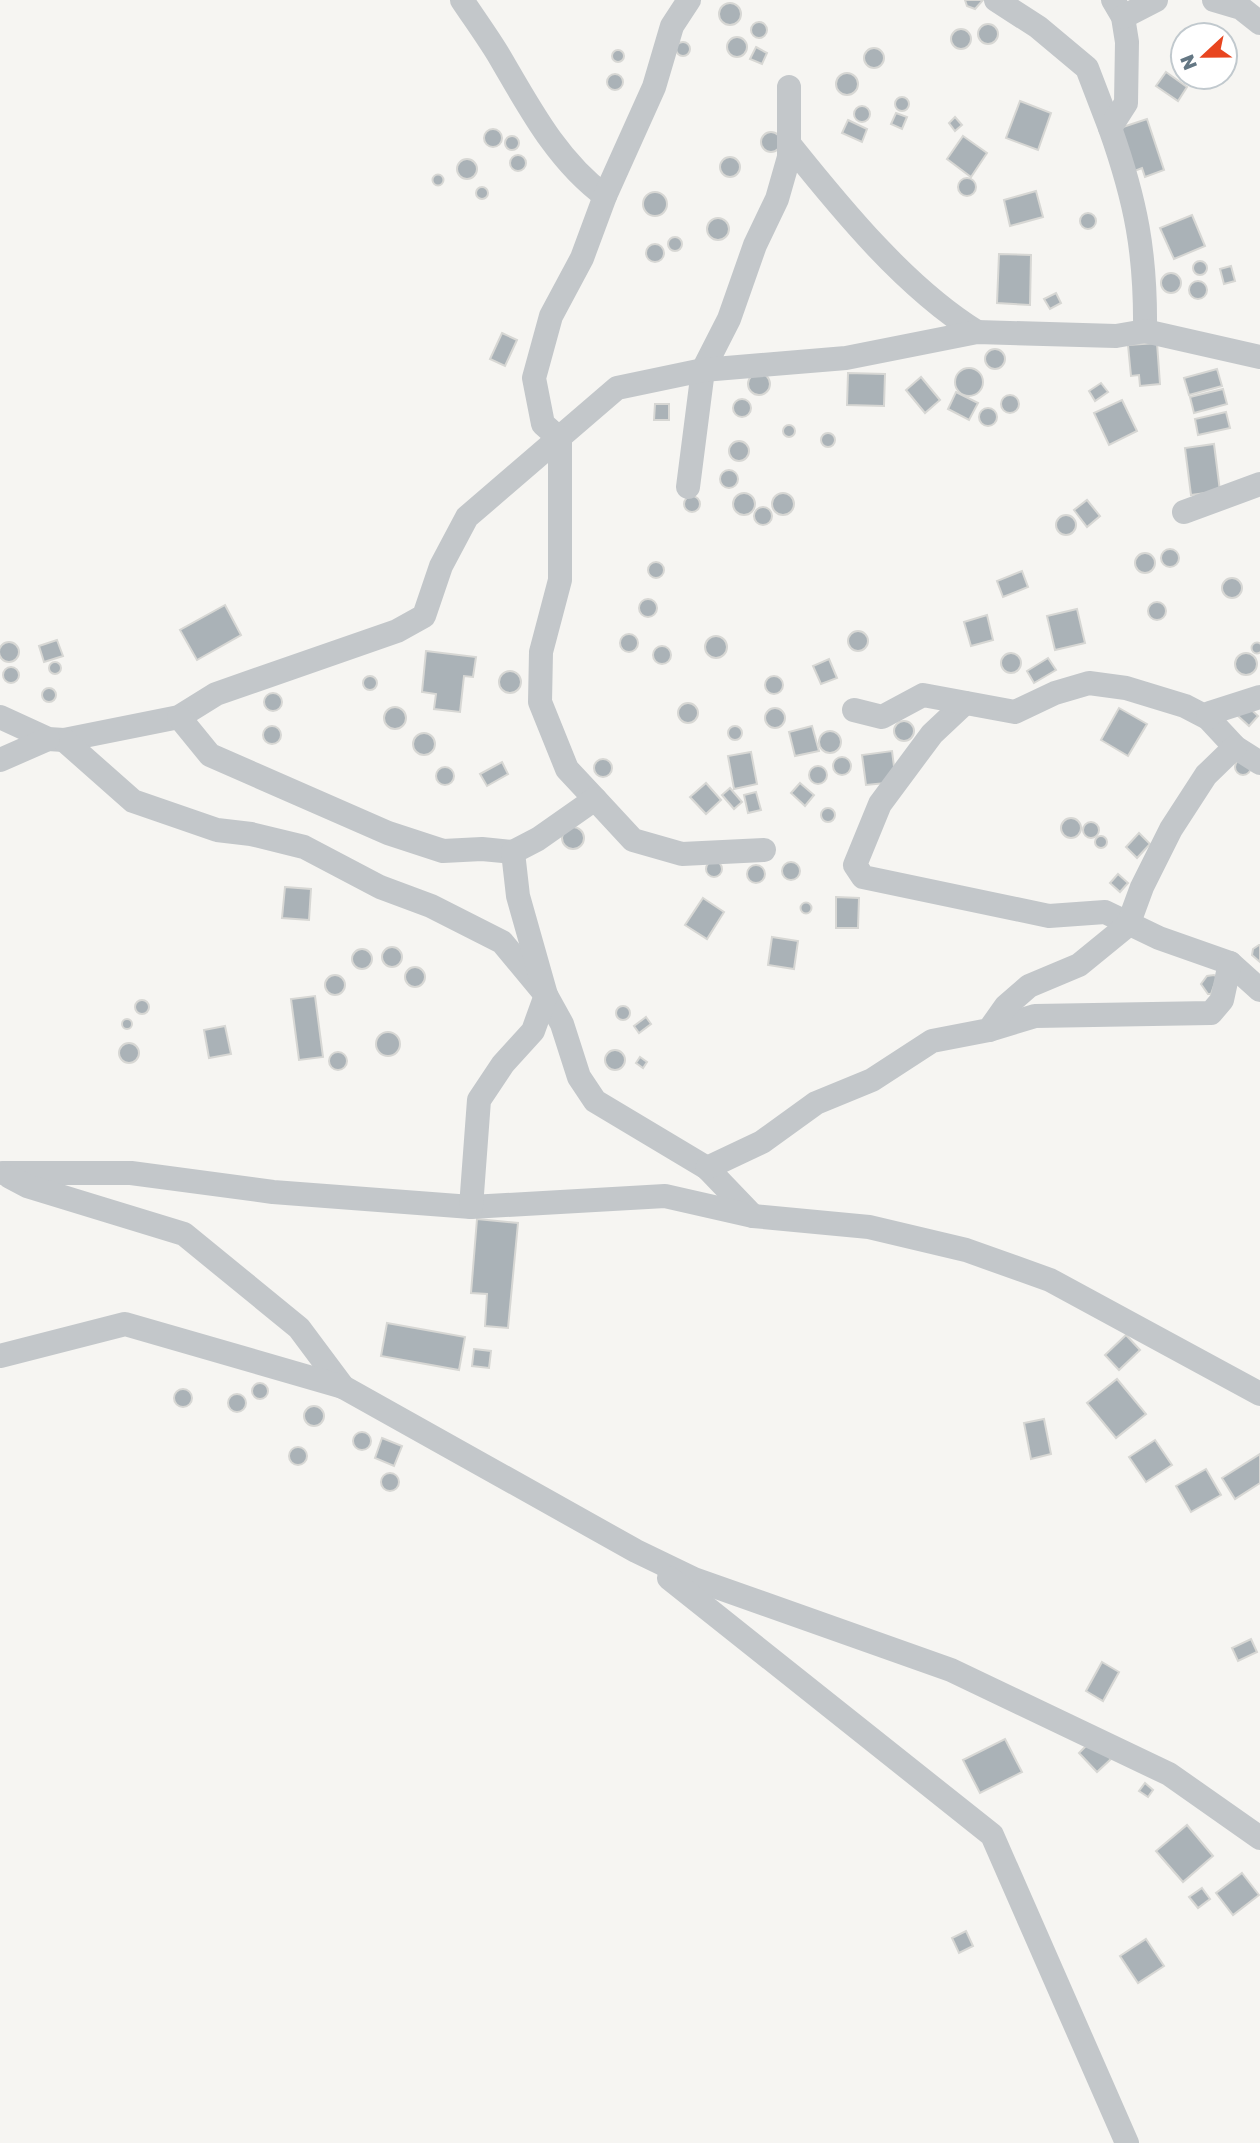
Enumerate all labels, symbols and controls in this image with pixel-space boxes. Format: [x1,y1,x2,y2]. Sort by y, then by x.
north arrow [1169,21,1239,91]
text: N [1174,52,1201,74]

